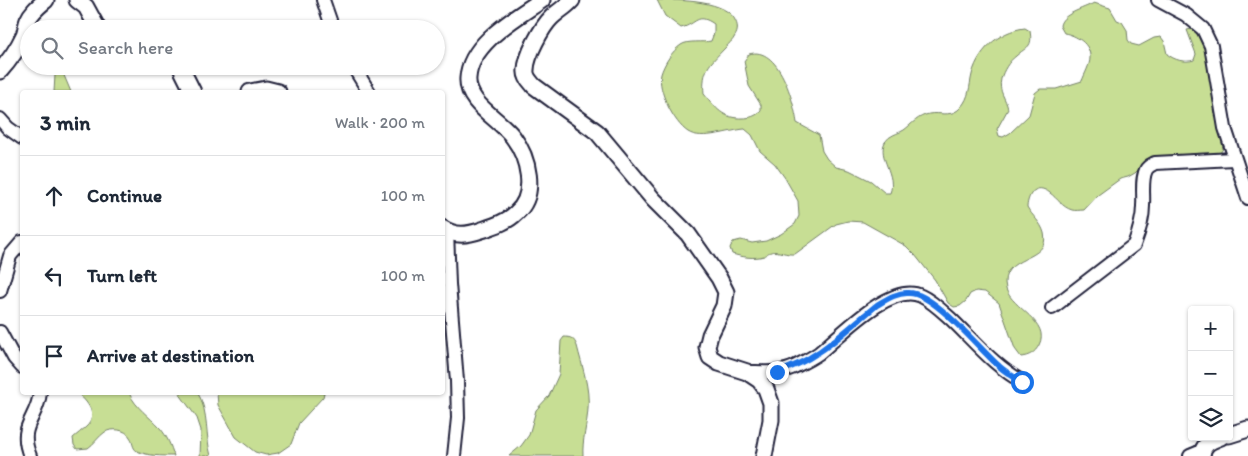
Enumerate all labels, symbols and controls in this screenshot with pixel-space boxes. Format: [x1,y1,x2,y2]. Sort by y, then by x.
search box [20,20,445,75]
icon: search [38,34,66,62]
text: Search here [78,36,173,59]
text: 3 min [40,110,90,135]
text: Walk · 200 m [335,113,425,132]
icon: ahead [40,182,68,210]
text: Continue [87,184,162,207]
text: 100 m [381,186,425,205]
icon: left [40,262,68,290]
text: Turn left [87,264,157,287]
text: 100 m [381,266,425,285]
map controls [1188,306,1233,441]
button: + [1188,306,1233,351]
icon: arrive [40,342,68,370]
text: Arrive at destination [87,344,254,367]
button: − [1188,351,1233,396]
route end [766,361,789,384]
route start [1011,371,1034,394]
button: layers [1188,396,1233,441]

